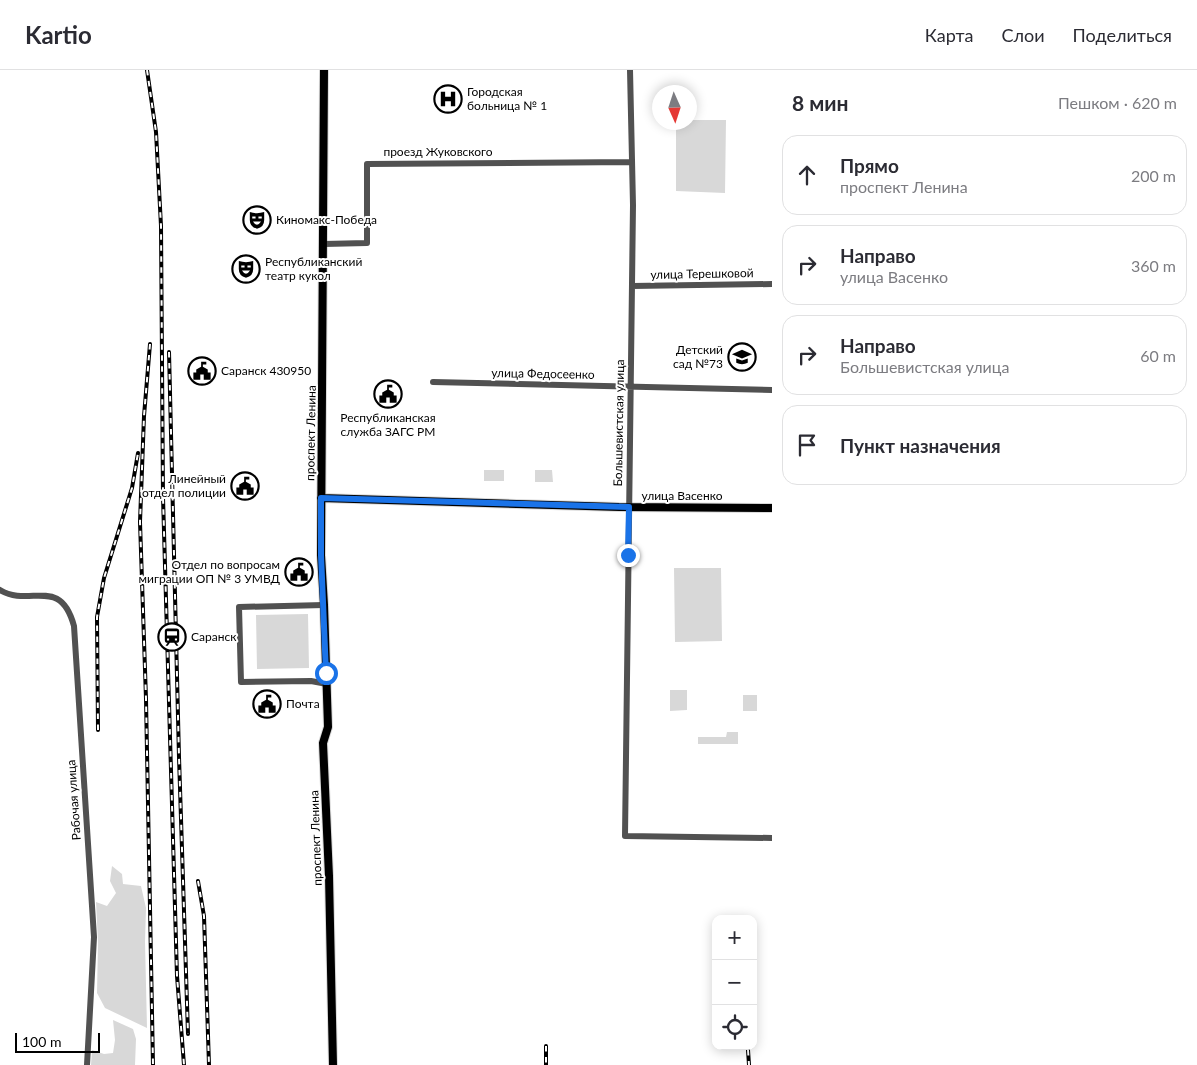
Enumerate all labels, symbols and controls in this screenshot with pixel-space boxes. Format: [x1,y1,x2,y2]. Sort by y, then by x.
text: Kartio [25,20,92,49]
text: Карта [925,24,973,46]
text: Слои [1001,24,1045,46]
text: Поделиться [1073,24,1172,46]
hospital icon: Городская больница № 1 [433,84,463,114]
place label: Городская больница № 1 [467,84,547,113]
north arrow [652,85,697,130]
text: 8 мин [792,90,849,115]
text: Пешком · 620 m [1058,93,1177,112]
street label: проезд Жуковского [383,144,493,159]
text: Прямо [840,154,899,177]
icon: ahead [793,161,821,189]
text: 200 m [1131,166,1176,185]
text: проспект Ленина [840,177,968,196]
theatre icon: Киномакс-Победа [242,205,272,235]
place label: Киномакс-Победа [276,212,377,227]
text: Направо [840,244,916,267]
icon: right [793,251,821,279]
theatre icon: Республиканский театр кукол [231,254,261,284]
place label: Республиканский театр кукол [265,254,362,283]
text: 360 m [1131,256,1176,275]
street label: улица Терешковой [650,265,754,282]
text: улица Васенко [840,267,948,286]
text: Направо [840,334,916,357]
icon: right [793,341,821,369]
place label: Детский сад №73 [673,342,723,371]
school or university icon: Детский сад №73 [727,342,757,372]
text: 60 m [1140,346,1176,365]
public building icon: Саранск 430950 [187,356,217,386]
text: Большевистская улица [840,357,1009,376]
street label: Большевистская улица [610,359,627,487]
place label: Саранск 430950 [221,363,311,378]
street label: улица Федосеенко [491,365,595,382]
public building icon: Республиканская служба ЗАГС РМ [373,379,403,409]
street label: проспект Ленина [302,385,319,481]
place label: Республиканская служба ЗАГС РМ [340,410,436,439]
icon: arrive [793,431,821,459]
text: Пункт назначения [840,434,1001,457]
place label: Линейный отдел полиции [142,471,226,500]
public building icon: Линейный отдел полиции [230,471,260,501]
street label: улица Васенко [642,488,723,503]
route end [617,544,640,567]
place label: Отдел по вопросам миграции ОП № 3 УМВД [139,557,281,586]
public building icon: Отдел по вопросам миграции ОП № 3 УМВД [284,557,314,587]
station icon: Саранск [157,622,187,652]
place label: Саранск [191,629,237,644]
route start [315,662,338,685]
public building icon: Почта [252,689,282,719]
place label: Почта [286,696,320,711]
street label: Рабочая улица [63,759,84,841]
street label: проспект Ленина [306,790,325,886]
map controls [712,915,757,1050]
button: + [712,915,757,960]
button: − [712,960,757,1005]
button: locate [712,1005,757,1050]
scale bar [15,1030,100,1053]
text: 100 m [22,1033,61,1050]

